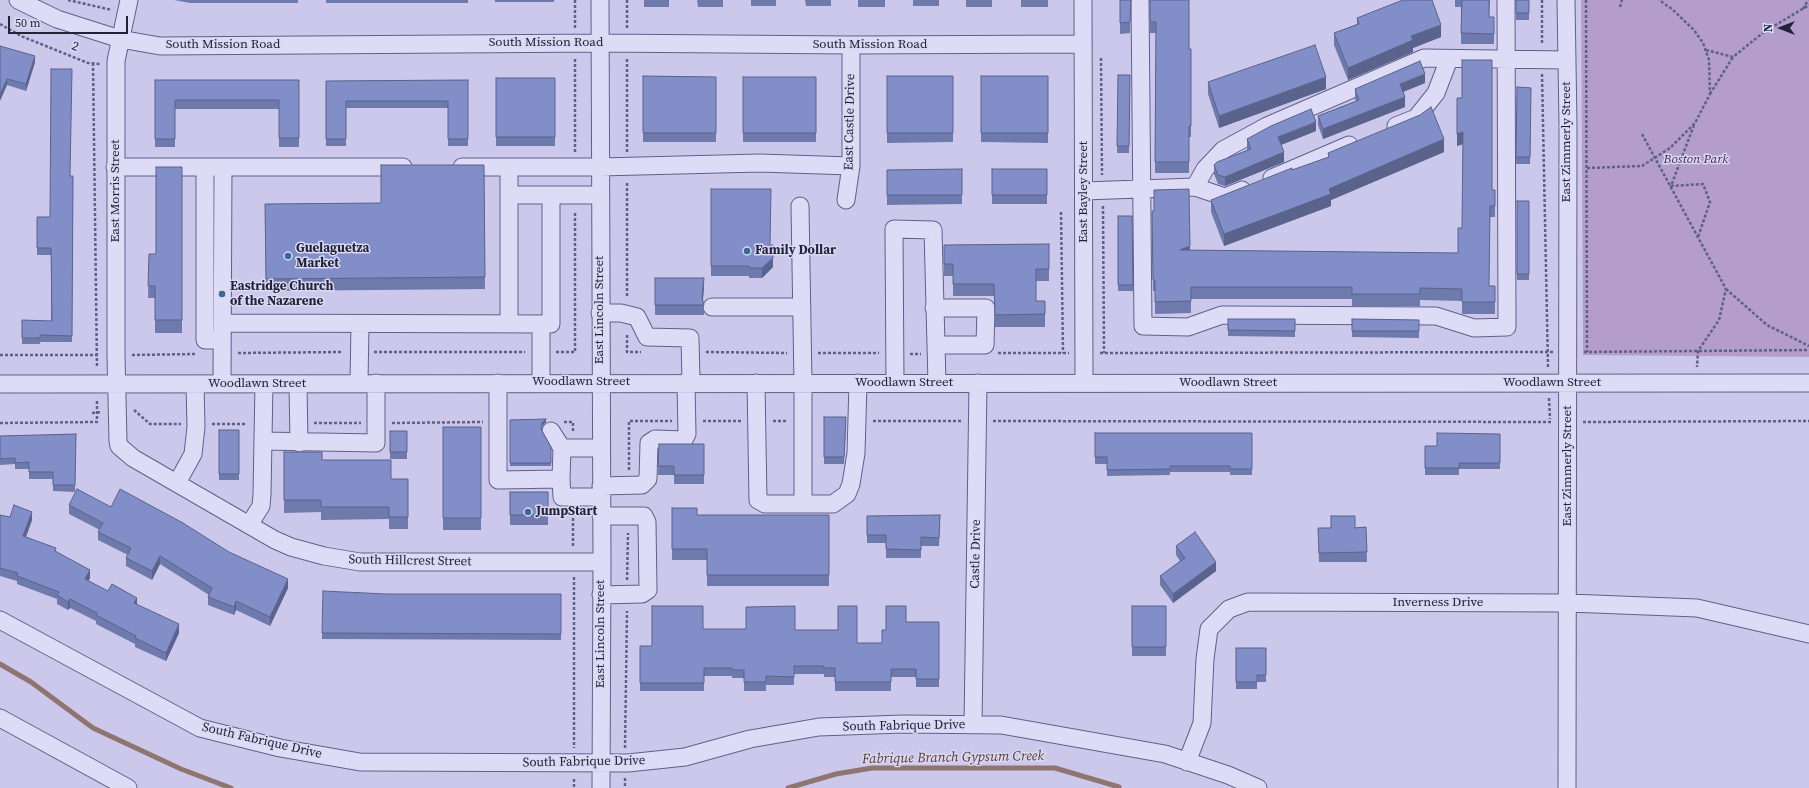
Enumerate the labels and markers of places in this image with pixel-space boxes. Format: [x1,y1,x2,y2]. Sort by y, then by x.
place label: Guelaguetza Market [296,241,369,272]
place label: Family Dollar [755,243,836,259]
marker: Family Dollar [742,246,752,256]
marker: Guelaguetza Market [283,251,293,261]
place label: Eastridge Church of the Nazarene [230,279,333,310]
marker: Eastridge Church of the Nazarene [217,289,227,299]
place label: JumpStart [536,504,597,520]
marker: JumpStart [523,507,533,517]

